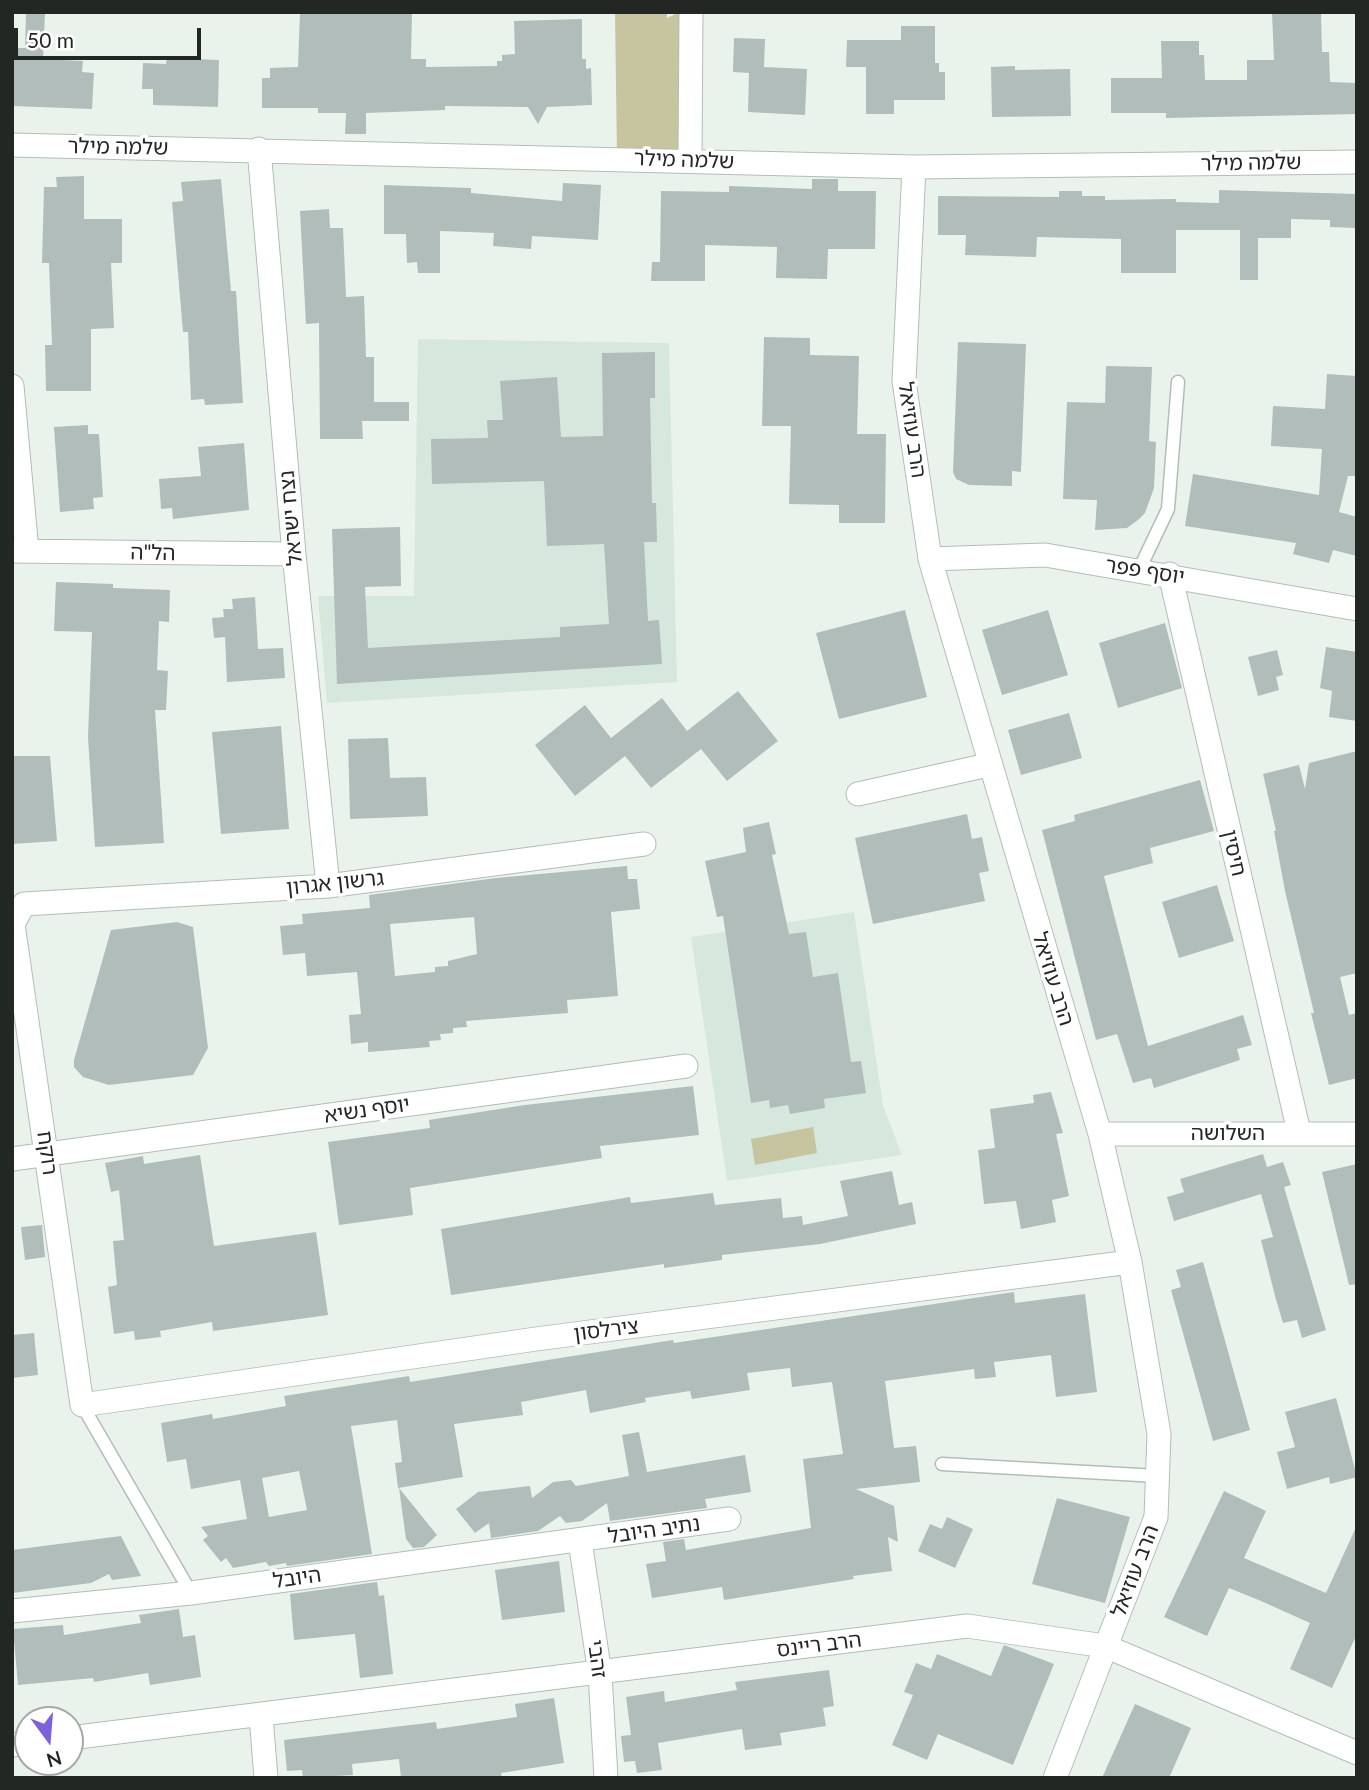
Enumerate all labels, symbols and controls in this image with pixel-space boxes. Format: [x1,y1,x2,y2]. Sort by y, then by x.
scale bar [18,14,205,58]
text: 50 m [27,27,74,52]
street label: שלמה מילר [67,134,169,160]
street label: שלמה מילר [633,146,735,174]
street label: שלמה מילר [1200,150,1302,176]
street label: הרב עוזיאל [893,380,931,480]
street label: נצח ישראל [274,469,308,567]
street label: הל"ה [130,540,176,566]
street label: יוסף פפר [1104,552,1186,590]
street label: חיסין [1216,827,1252,879]
street label: גרשון אגרון [285,865,385,901]
street label: הרב עוזיאל [1027,929,1079,1029]
street label: יוסף נשיא [322,1092,412,1128]
street label: השלושה [1191,1120,1265,1146]
street label: רוקח [31,1129,63,1177]
street label: צירלסון [572,1314,640,1346]
street label: נתיב היובל [606,1511,702,1549]
street label: הרב עוזיאל [1106,1521,1164,1621]
street label: היובל [271,1562,323,1594]
street label: הרב ריינס [775,1627,863,1663]
street label: זהבי [582,1638,612,1680]
north arrow [14,1706,84,1776]
text: N [44,1747,65,1773]

